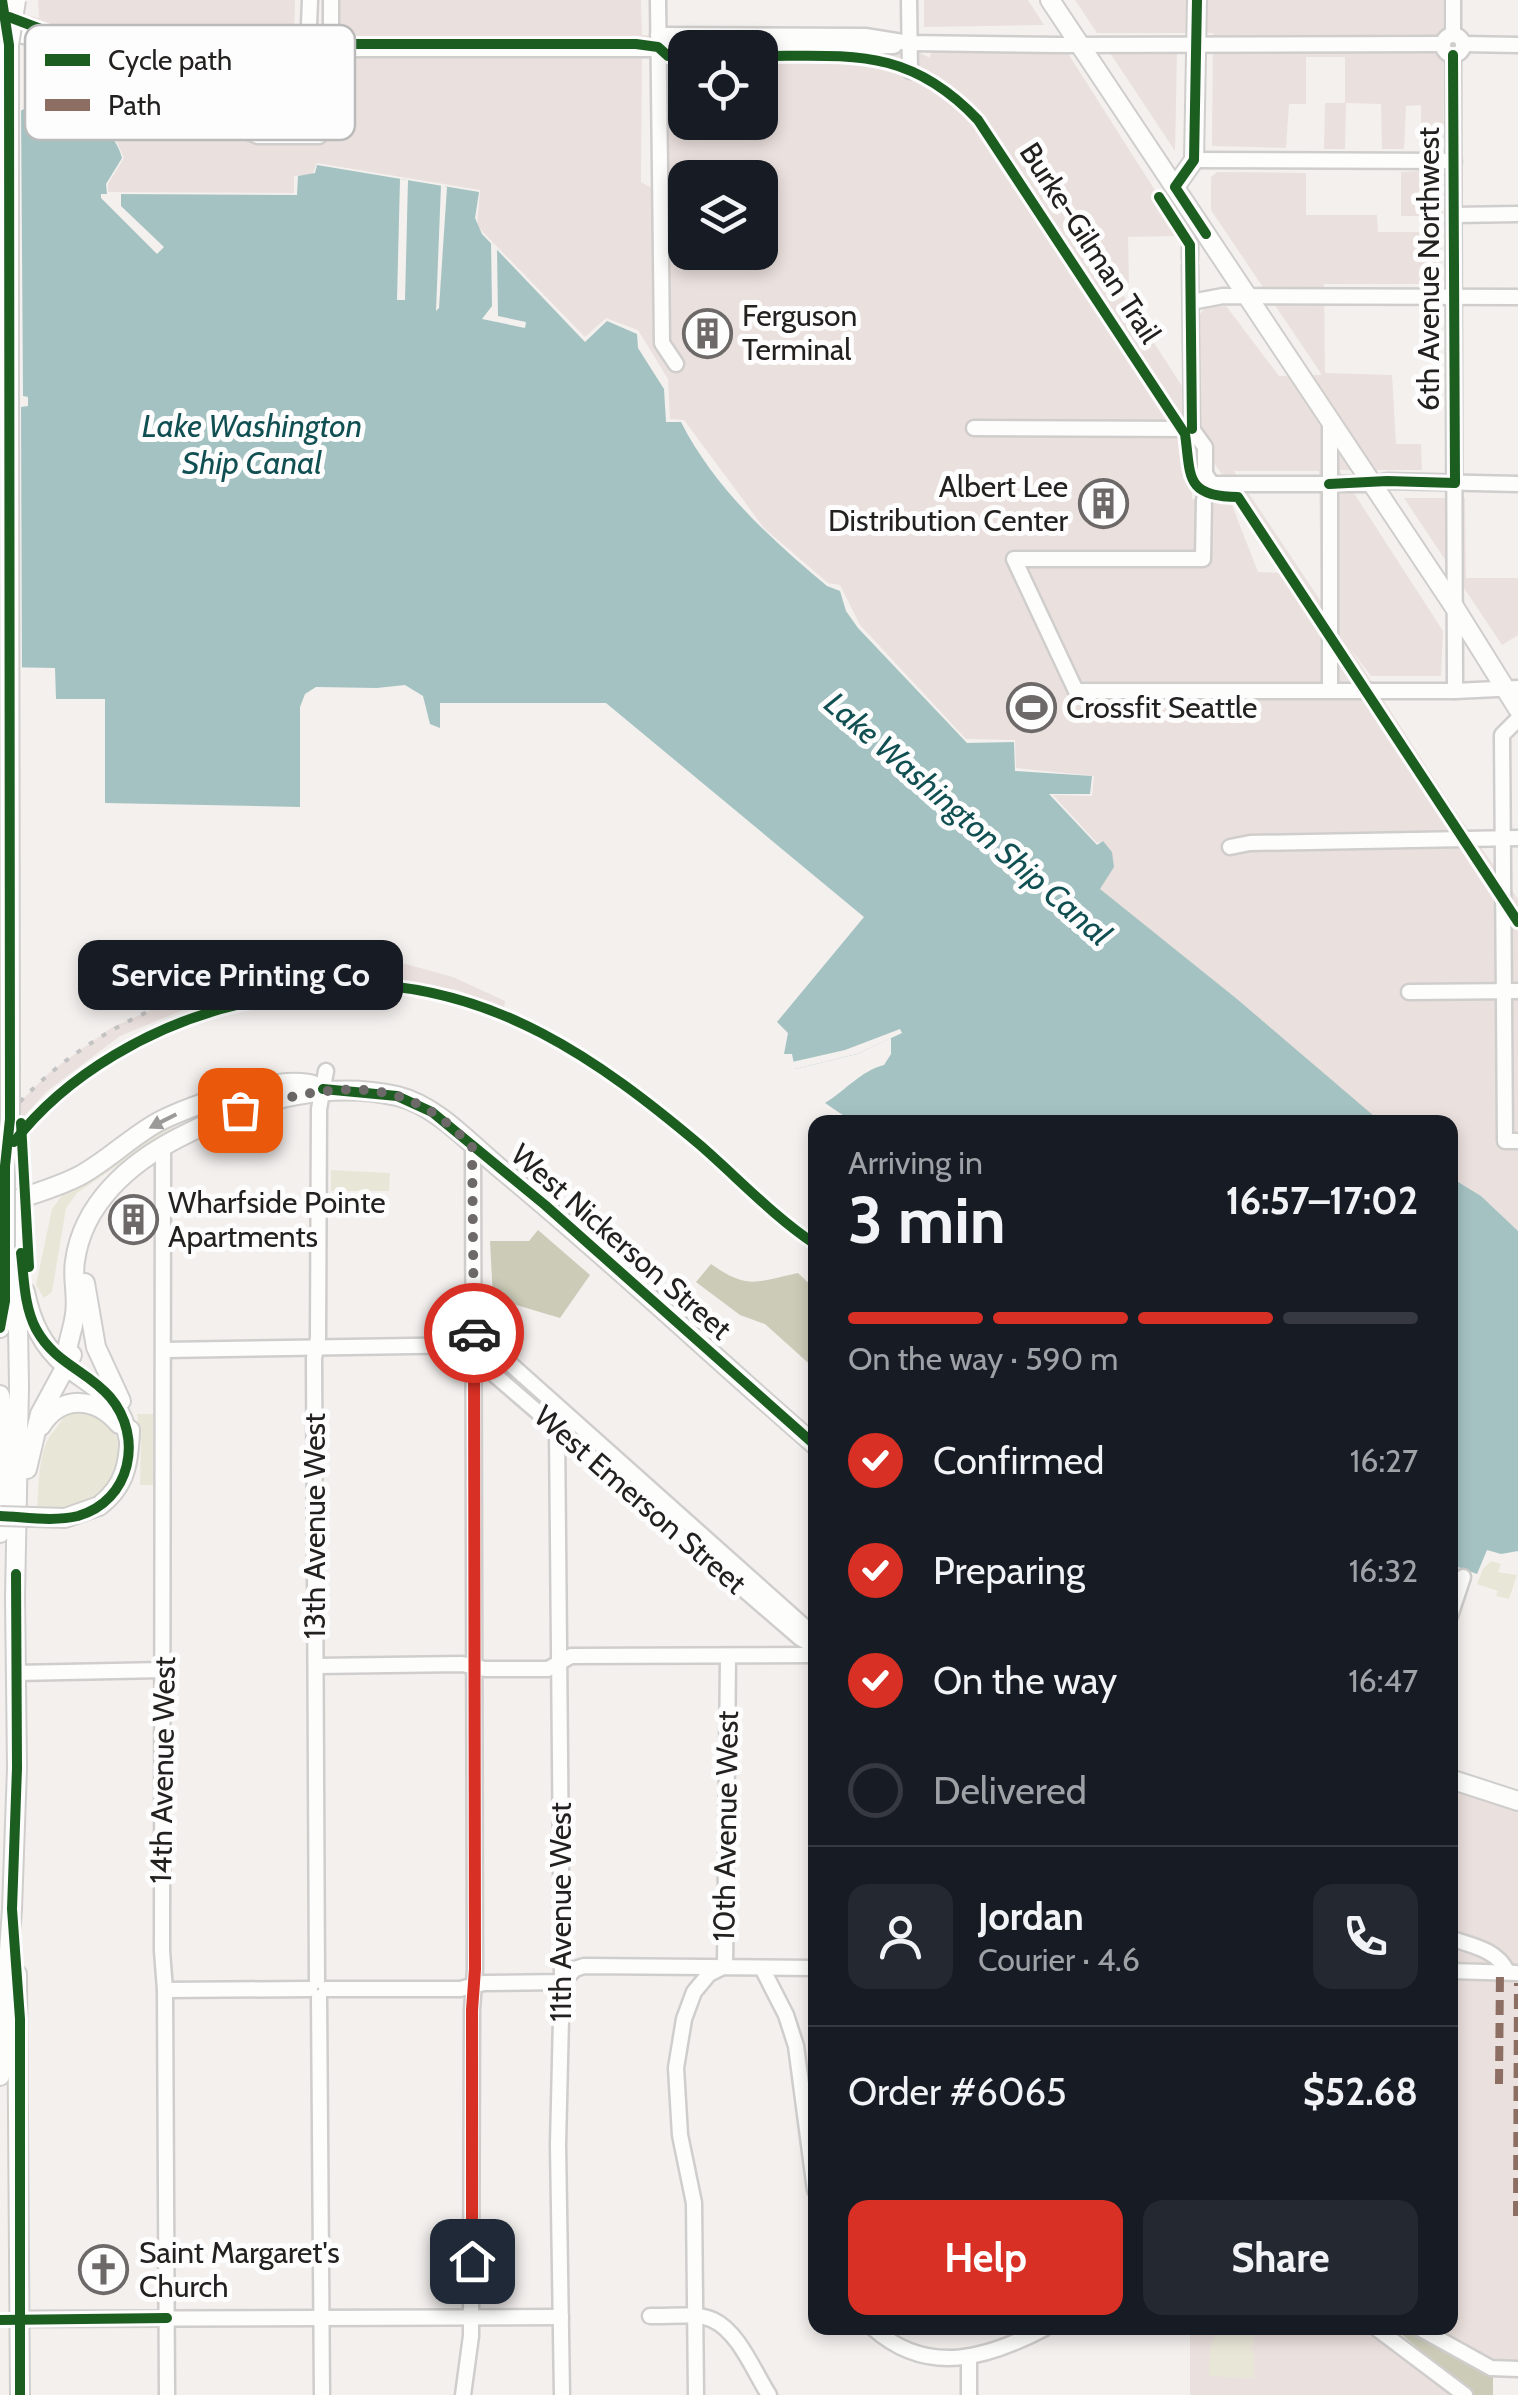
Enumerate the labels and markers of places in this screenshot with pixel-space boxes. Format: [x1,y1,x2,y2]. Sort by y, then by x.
place label: Ferguson Terminal [742,297,857,368]
building icon: Ferguson Terminal [681,307,733,359]
place label: Albert Lee Distribution Center [828,468,1069,539]
building icon: Albert Lee Distribution Center [1077,478,1129,530]
sports icon: Crossfit Seattle [1005,682,1057,734]
place label: Crossfit Seattle [1066,689,1257,726]
callout: Service Printing Co [78,940,402,1010]
pin [198,1068,283,1153]
place label: Wharfside Pointe Apartments [168,1184,386,1255]
building icon: Wharfside Pointe Apartments [107,1194,159,1246]
pin [430,2219,515,2304]
place label: Saint Margaret's Church [139,2234,340,2305]
church icon: Saint Margaret's Church [78,2244,130,2296]

